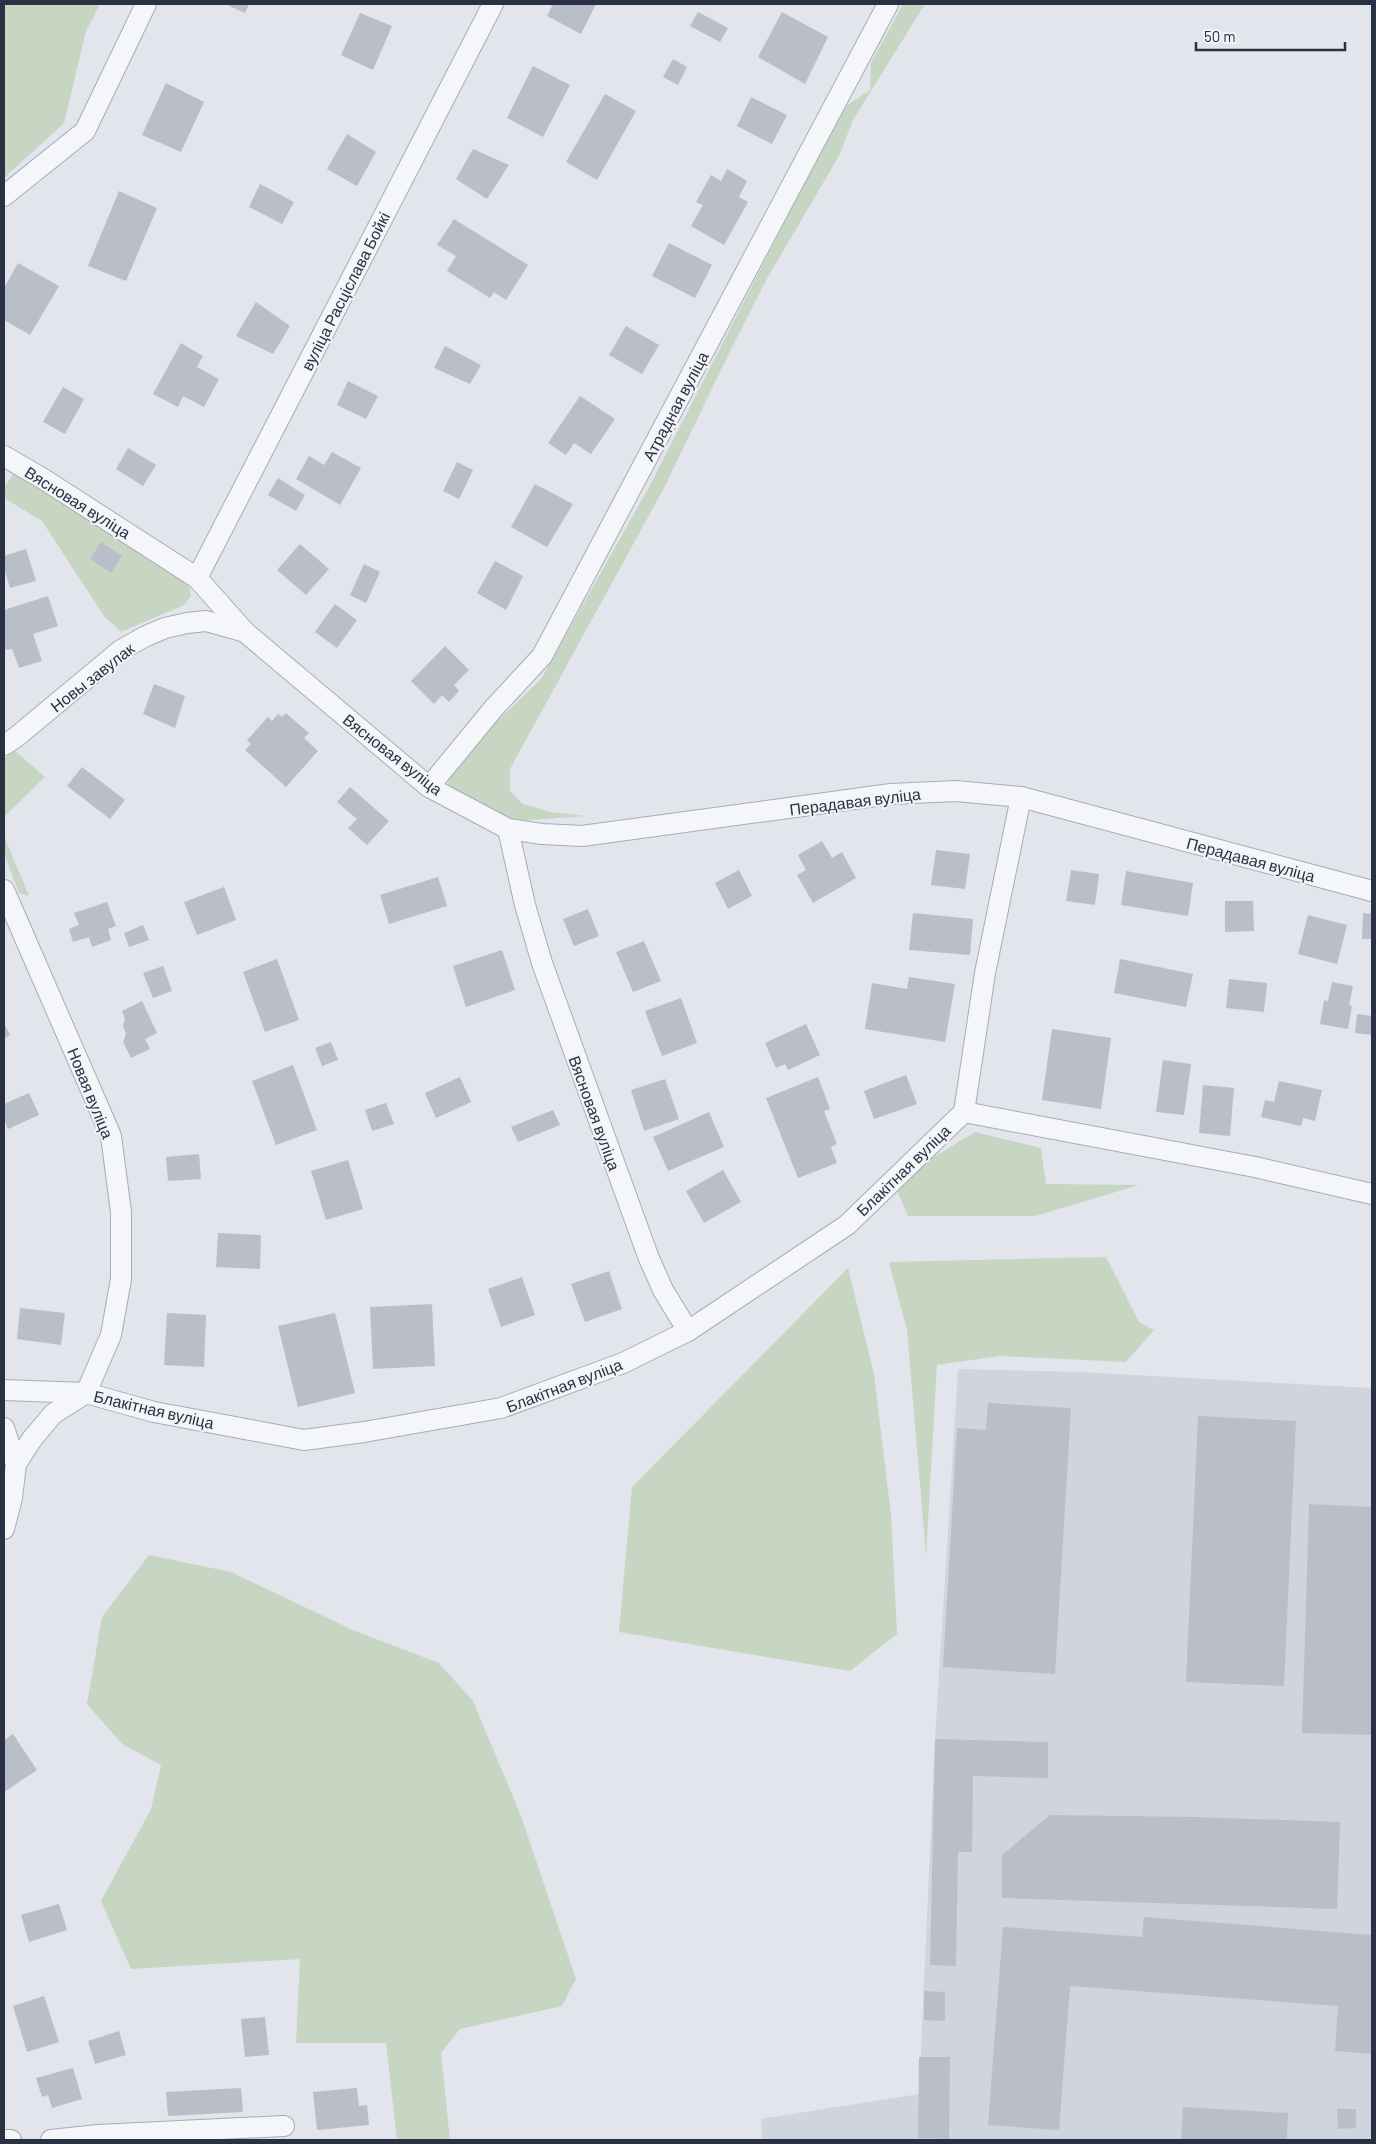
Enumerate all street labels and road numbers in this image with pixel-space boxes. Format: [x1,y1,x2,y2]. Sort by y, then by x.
street label: вуліца Расціслава Бойкі [297,209,393,373]
street label: Атрадная вуліца [638,348,712,464]
street label: Вясновая вуліца [22,462,134,542]
street label: Новы завулак [46,638,138,716]
street label: Вясновая вуліца [340,709,446,799]
street label: Перадавая вуліца [788,783,922,818]
street label: Перадавая вуліца [1185,833,1317,885]
street label: Новая вуліца [64,1045,118,1141]
street label: Вясновая вуліца [565,1053,625,1173]
street label: Блакітная вуліца [852,1120,954,1219]
street label: Блакітная вуліца [503,1354,625,1416]
street label: Блакітная вуліца [92,1386,216,1432]

